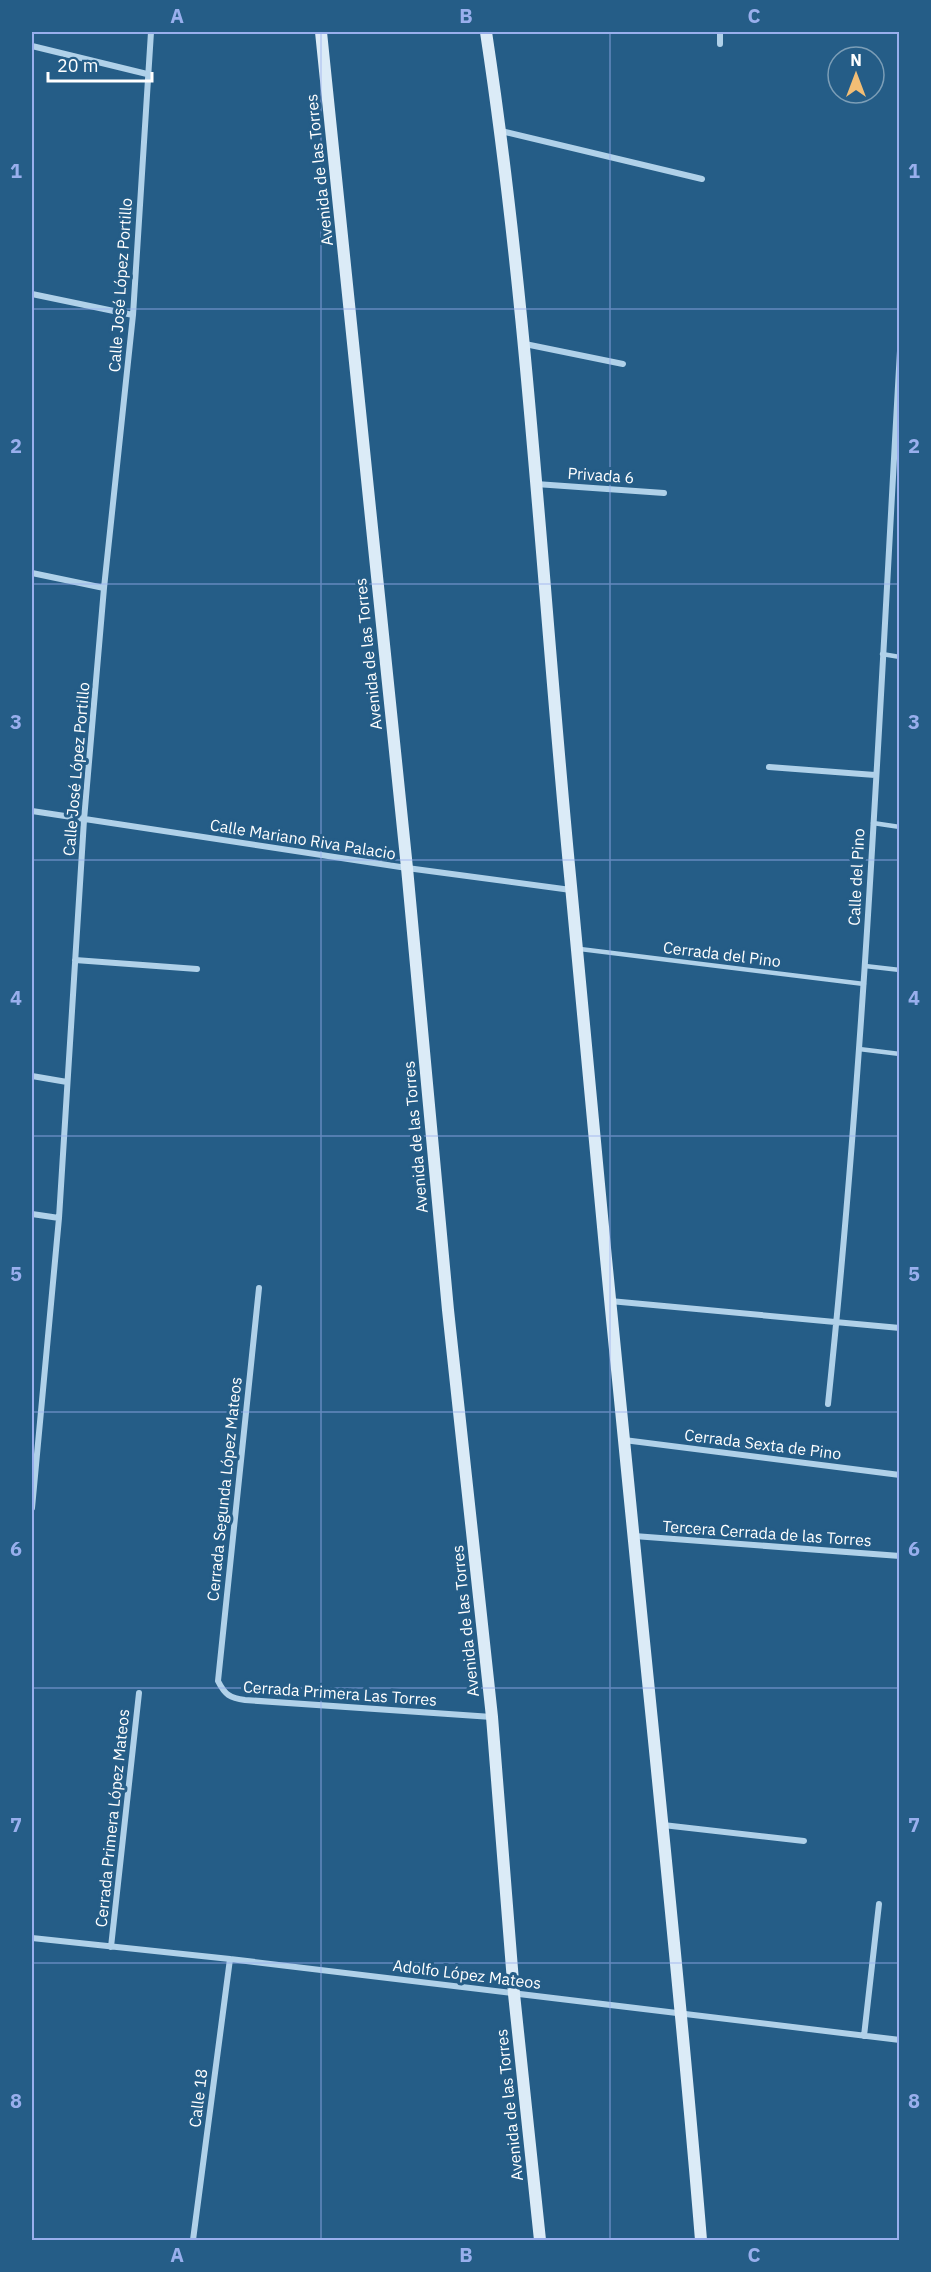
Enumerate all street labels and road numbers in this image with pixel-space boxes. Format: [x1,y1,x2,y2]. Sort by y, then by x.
street label: Avenida de las Torres [301,93,337,247]
street label: Calle José López Portillo [104,197,136,373]
street label: Privada 6 [567,463,635,487]
street label: Avenida de las Torres [350,577,386,731]
street label: Calle José López Portillo [58,681,94,857]
street label: Calle Mariano Riva Palacio [209,814,397,864]
street label: Calle del Pino [843,828,869,926]
street label: Cerrada del Pino [662,937,782,971]
street label: Avenida de las Torres [398,1060,432,1214]
street label: Cerrada Segunda López Mateos [202,1376,246,1602]
street label: Cerrada Sexta de Pino [683,1424,843,1464]
street label: Tercera Cerrada de las Torres [662,1516,872,1550]
street label: Avenida de las Torres [447,1544,483,1698]
street label: Cerrada Primera Las Torres [242,1676,438,1710]
street label: Cerrada Primera López Mateos [91,1708,133,1928]
street label: Adolfo López Mateos [392,1955,542,1993]
street label: Avenida de las Torres [491,2028,527,2182]
street label: Calle 18 [184,2068,212,2128]

